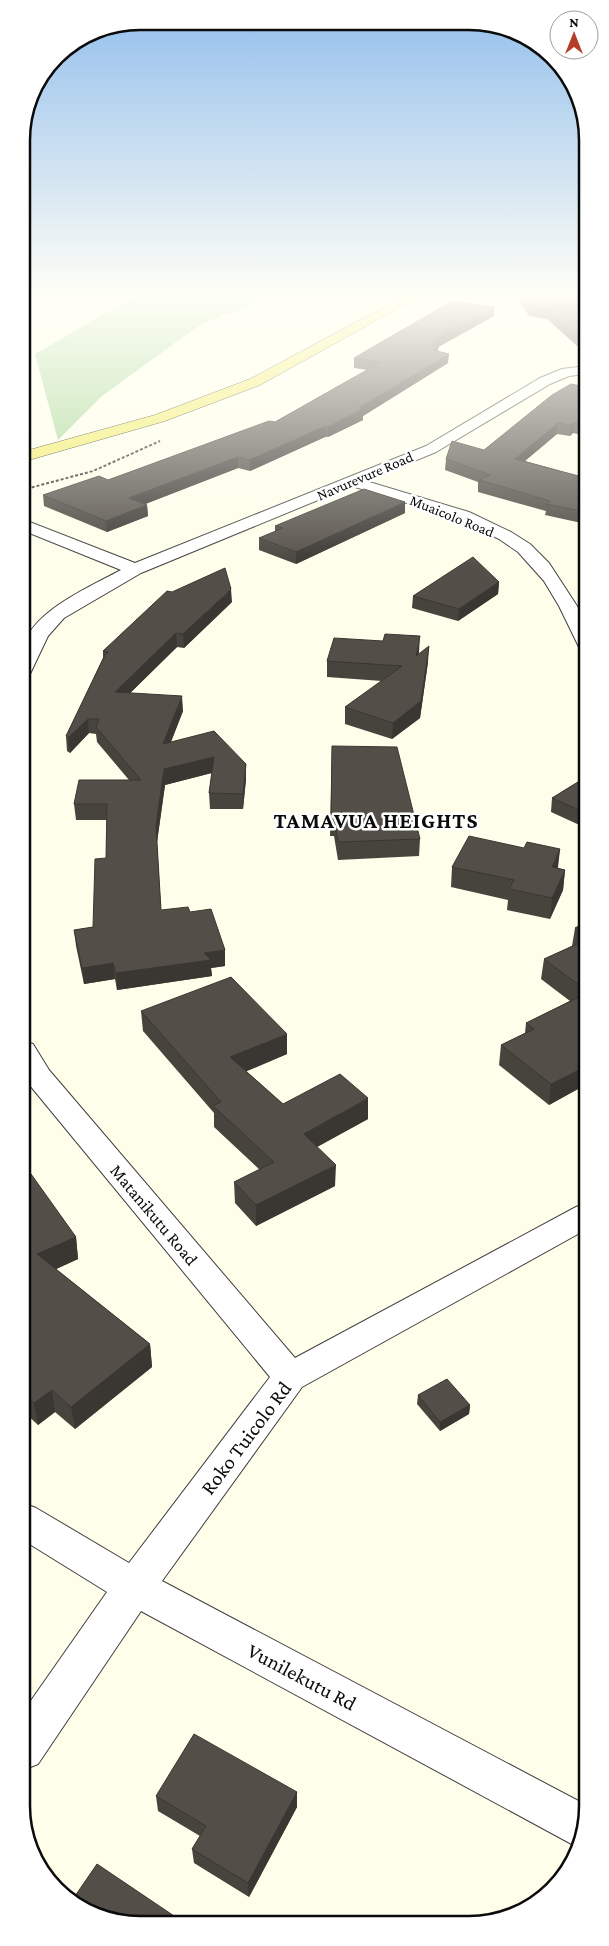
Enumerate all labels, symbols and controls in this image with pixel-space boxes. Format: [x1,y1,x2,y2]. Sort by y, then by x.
north arrow [549,10,599,60]
text: N [569,14,579,30]
street label: Navurevure Road [315,449,416,503]
street label: Muaicolo Road [408,492,497,540]
district label: TAMAVUA HEIGHTS [273,808,479,833]
street label: Matanikutu Road [106,1161,202,1270]
street label: Roko Tuicolo Rd [196,1377,296,1499]
street label: Vunilekutu Rd [243,1638,361,1716]

